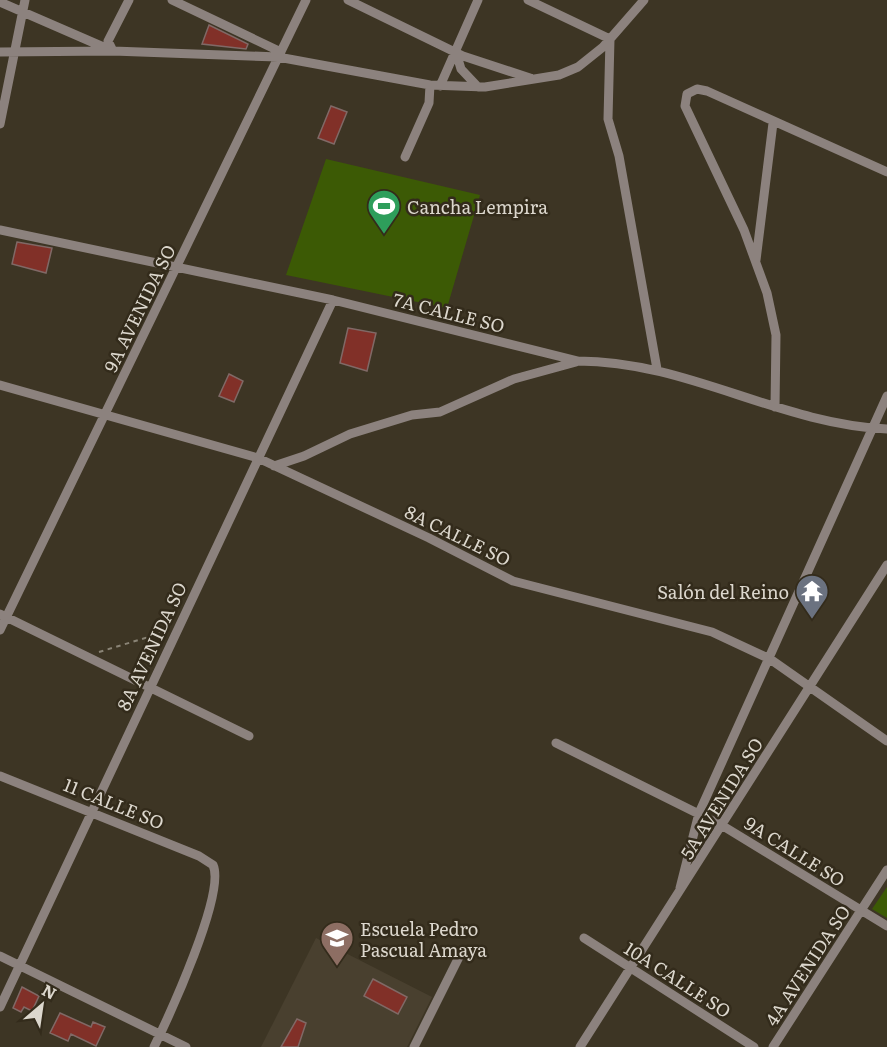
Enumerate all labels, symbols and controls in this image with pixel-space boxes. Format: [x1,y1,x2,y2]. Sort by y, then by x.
sports icon: Cancha Lempira [366,188,402,235]
place label: Cancha Lempira [407,193,548,220]
street label: 9A AVENIDA SO [96,240,182,376]
street label: 7A CALLE SO [390,285,508,339]
street label: 8A CALLE SO [401,498,515,572]
temple icon: Salón del Reino [794,573,830,620]
street label: 8A AVENIDA SO [109,577,193,715]
place label: Salón del Reino [657,578,789,605]
street label: 5A AVENIDA SO [673,732,769,864]
street label: 11 CALLE SO [60,771,168,835]
street label: 9A CALLE SO [739,809,851,893]
street label: 4A AVENIDA SO [758,899,856,1031]
place label: Escuela Pedro Pascual Amaya [360,915,487,963]
school or university icon: Escuela Pedro Pascual Amaya [319,920,355,967]
street label: 10A CALLE SO [619,934,737,1024]
north arrow [12,975,72,1035]
text: N [38,977,61,1005]

